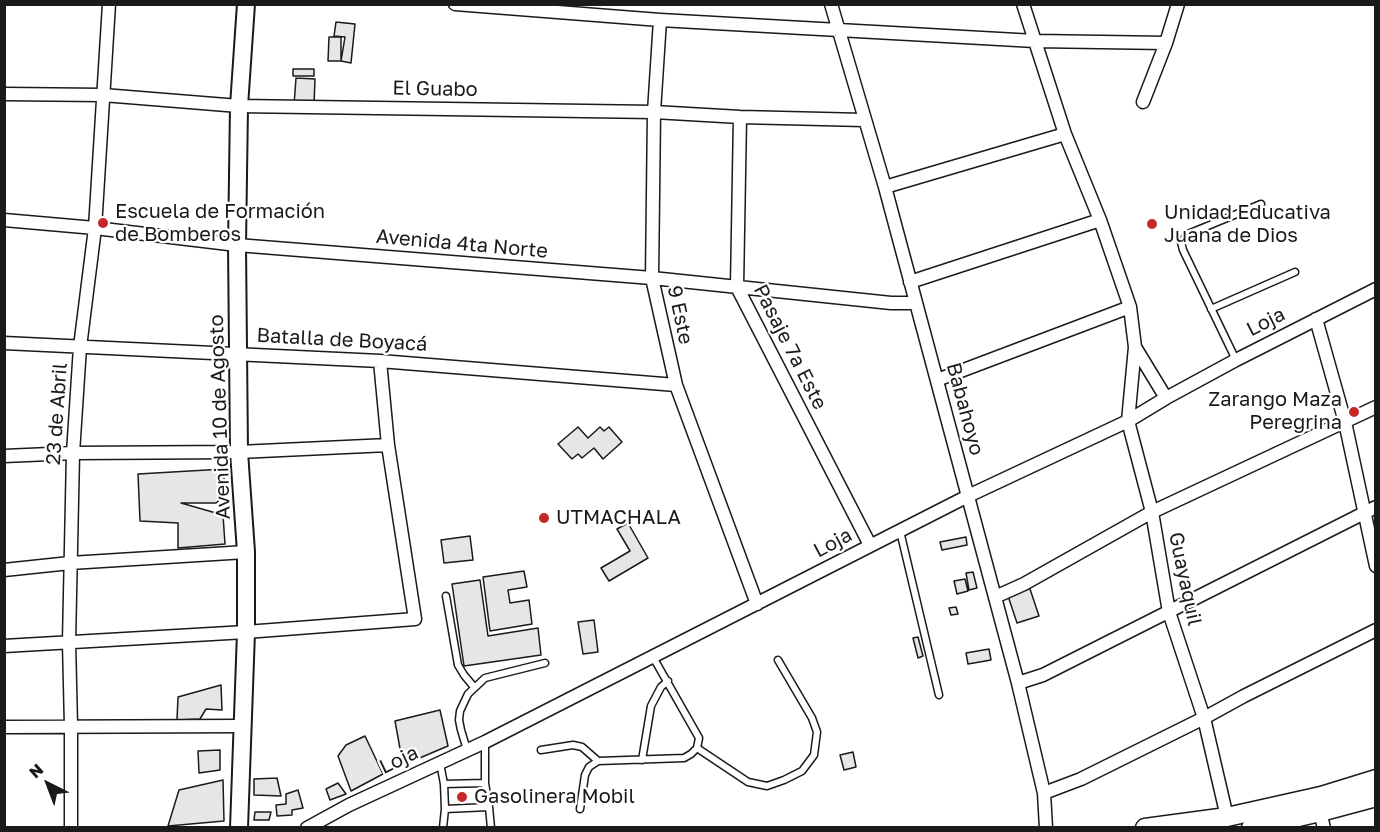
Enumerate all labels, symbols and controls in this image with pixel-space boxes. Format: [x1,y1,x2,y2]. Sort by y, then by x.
street label: El Guabo [392,76,478,102]
place label: Escuela de Formación de Bomberos [115,200,325,247]
place label: Unidad Educativa Juana de Dios [1164,201,1331,248]
marker: Escuela de Formación de Bomberos [96,216,110,230]
marker: Unidad Educativa Juana de Dios [1145,217,1159,231]
street label: Avenida 4ta Norte [375,225,549,263]
street label: Pasaje 7a Este [748,280,832,414]
street label: 9 Este [662,283,698,347]
street label: Loja [1243,302,1289,342]
street label: Avenida 10 de Agosto [204,314,236,520]
street label: Batalla de Boyacá [256,324,428,356]
street label: Babahoyo [941,360,989,458]
street label: 23 de Abril [41,362,73,466]
place label: Zarango Maza Peregrina [1208,388,1342,435]
marker: Zarango Maza Peregrina [1347,405,1361,419]
place label: UTMACHALA [556,506,681,530]
marker: UTMACHALA [537,511,551,525]
street label: Loja [810,523,856,563]
street label: Guayaquil [1163,530,1207,628]
street label: Loja [376,741,422,779]
north arrow [18,754,78,814]
text: N [25,759,47,782]
place label: Gasolinera Mobil [474,785,635,809]
marker: Gasolinera Mobil [455,790,469,804]

